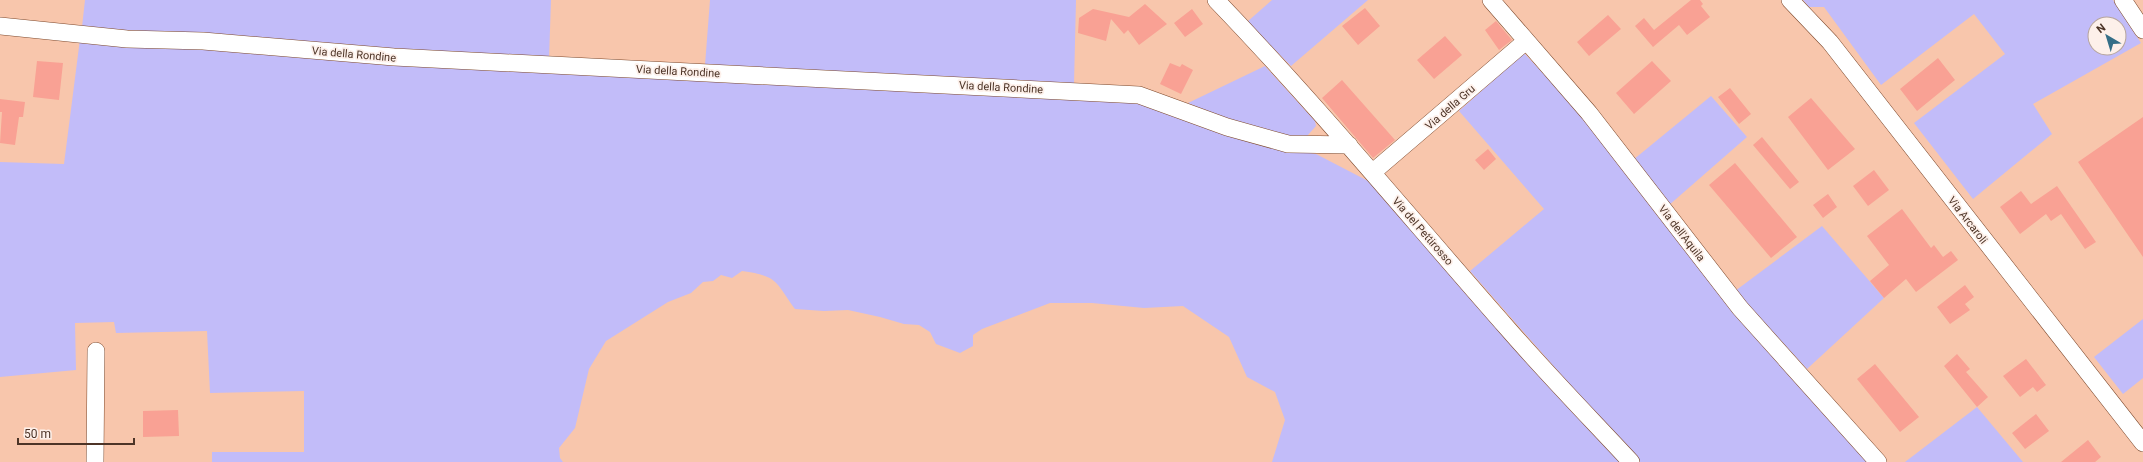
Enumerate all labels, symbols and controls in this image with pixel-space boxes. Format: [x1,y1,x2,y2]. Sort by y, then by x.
north arrow [2087,16,2127,56]
text: N [2094,21,2108,36]
street label: Via della Rondine [311,44,397,65]
street label: Via della Rondine [635,63,721,80]
street label: Via della Rondine [958,79,1044,96]
street label: Via della Gru [1423,82,1478,133]
street label: Via Arcaroli [1945,194,1990,246]
street label: Via del Pettirosso [1390,195,1456,268]
street label: Via dell'Aquila [1656,203,1708,264]
scale bar [18,420,134,446]
text: 50 m [24,427,51,441]

